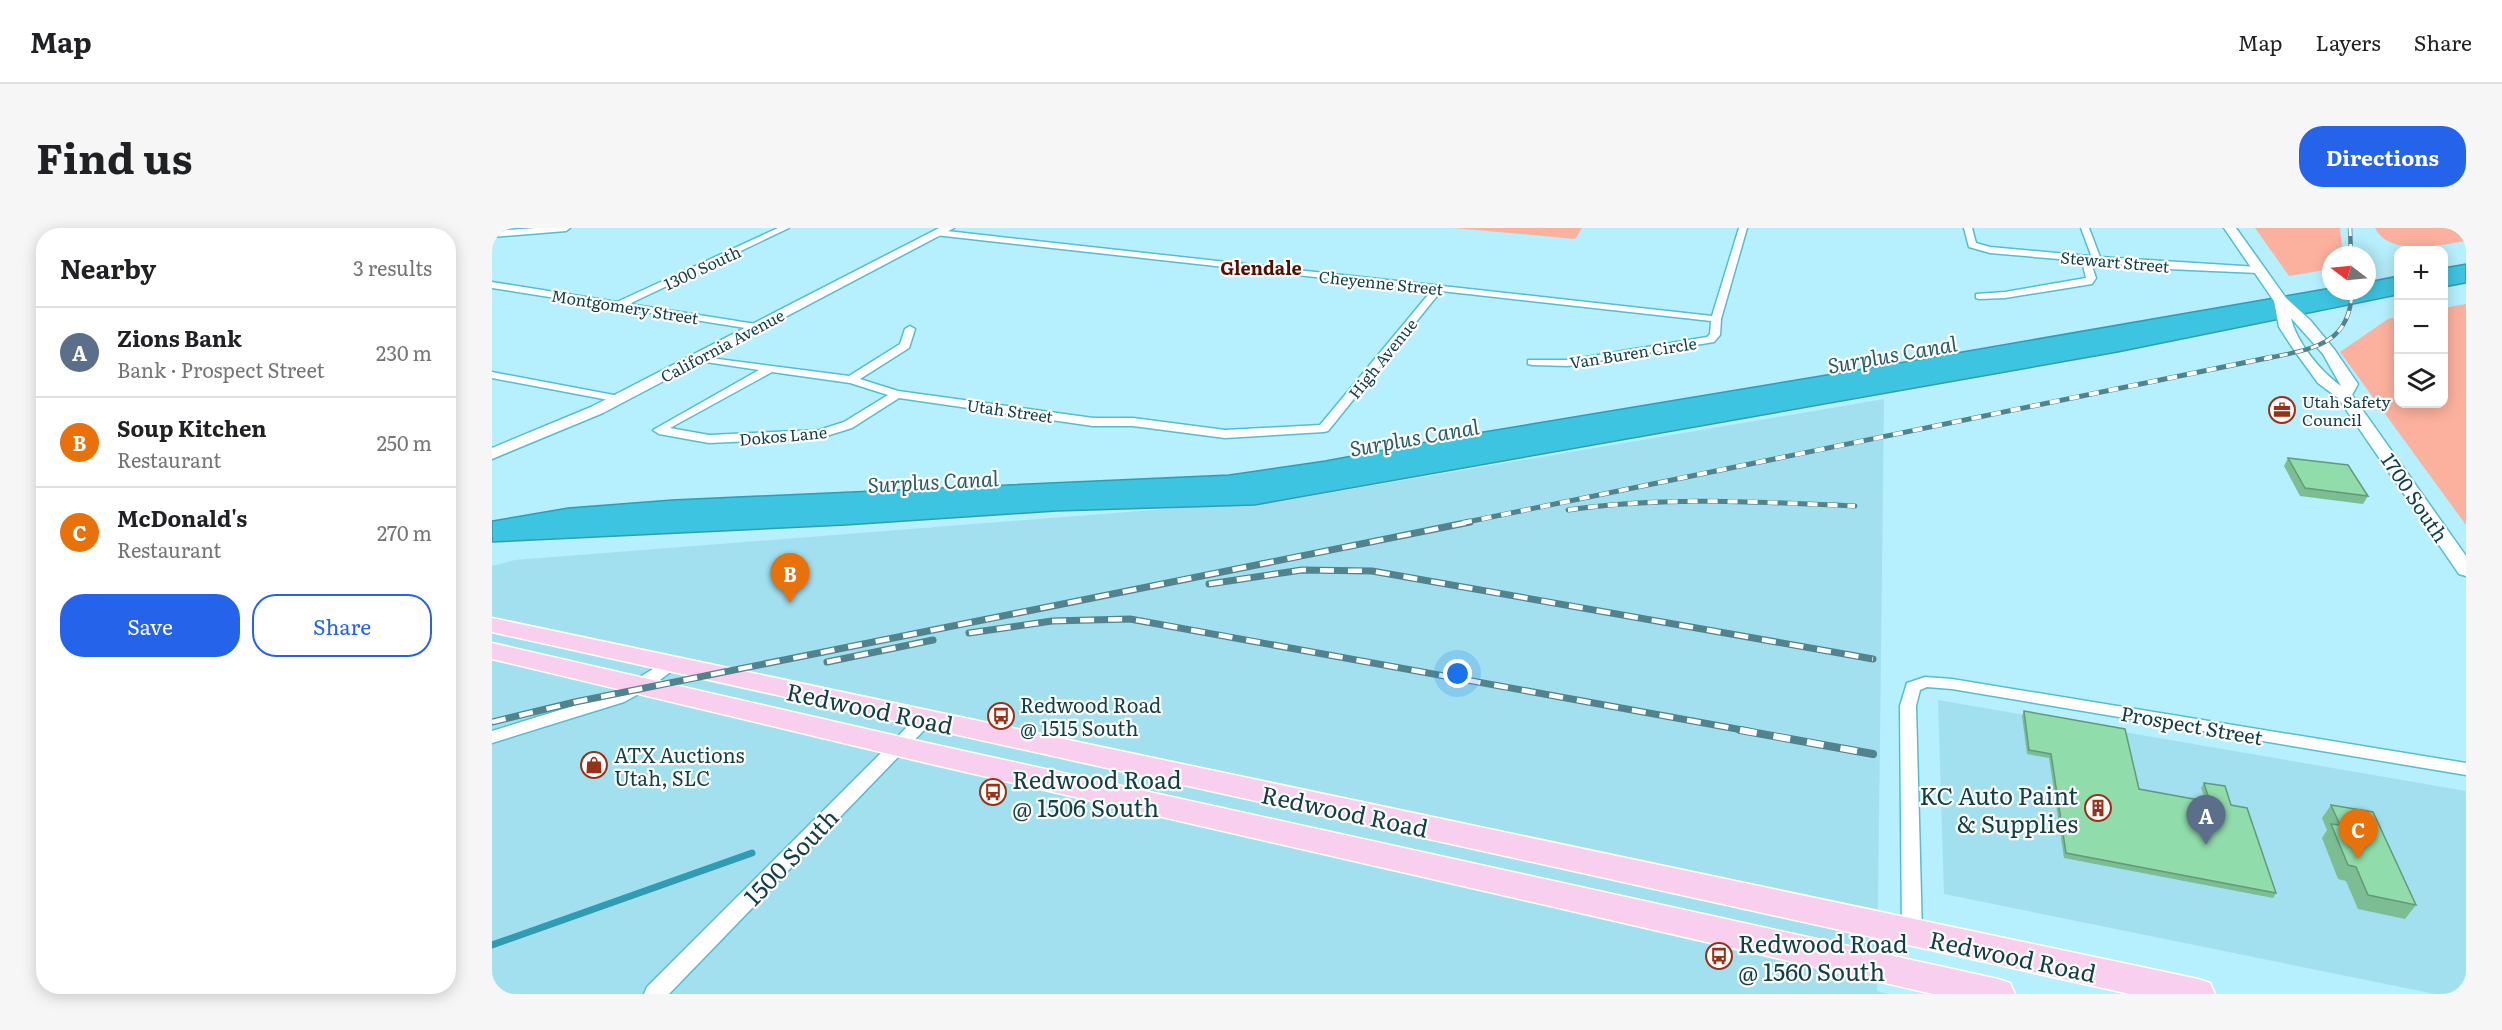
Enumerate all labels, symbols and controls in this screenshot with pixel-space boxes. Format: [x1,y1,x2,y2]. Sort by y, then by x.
text: Map [30,20,92,62]
text: Map [2238,26,2283,57]
text: Layers [2316,26,2381,57]
text: Share [2414,26,2472,57]
text: Find us [36,125,193,187]
button: Directions [2299,126,2466,187]
street label: 1300 South [660,239,745,295]
street label: Stewart Street [2060,244,2171,278]
north arrow [2322,246,2376,300]
map controls [2394,246,2448,408]
button: + [2394,246,2448,300]
text: Nearby [60,248,156,287]
text: 3 results [353,252,432,282]
district label: Glendale [1220,254,1302,281]
street label: Cheyenne Street [1318,264,1445,301]
street label: Montgomery Street [550,283,701,330]
button: − [2394,300,2448,354]
street label: California Avenue [656,302,788,388]
street label: High Avenue [1342,313,1422,403]
text: Zions Bank [117,321,242,354]
water label: Surplus Canal [1825,326,1959,380]
street label: Van Buren Circle [1568,330,1698,374]
text: A [72,337,87,367]
text: 230 m [376,337,432,367]
text: Bank · Prospect Street [117,354,325,384]
button: layers [2394,354,2448,408]
place label: Utah Safety Council [2302,389,2392,431]
street label: Utah Street [965,392,1055,428]
office icon: Utah Safety Council [2267,395,2297,425]
water label: Surplus Canal [1347,409,1481,463]
text: Soup Kitchen [117,411,266,444]
street label: Dokos Lane [738,419,828,451]
text: B [73,427,86,457]
text: 250 m [377,427,432,457]
text: Restaurant [117,444,221,474]
street label: 1700 South [2375,446,2457,548]
water label: Surplus Canal [867,461,999,499]
text: McDonald's [117,501,247,534]
text: C [72,517,87,547]
text: 270 m [377,517,432,547]
text: Restaurant [117,534,221,564]
pin: B [770,554,810,603]
button: Save [60,594,240,657]
button: Share [252,594,432,657]
your location [1443,659,1472,688]
street label: Redwood Road [783,672,957,742]
place label: Redwood Road @ 1515 South [1020,689,1161,742]
street label: Prospect Street [2119,697,2265,751]
bus stop icon: Redwood Road @ 1515 South [986,701,1016,731]
place label: ATX Auctions Utah, SLC [614,739,745,792]
shop icon: ATX Auctions Utah, SLC [579,750,609,780]
place label: Redwood Road @ 1506 South [1012,761,1182,824]
street label: Redwood Road [1258,775,1432,845]
bus stop icon: Redwood Road @ 1506 South [978,777,1008,807]
place label: KC Auto Paint & Supplies [1919,777,2078,840]
building icon: KC Auto Paint & Supplies [2083,793,2113,823]
pin: A [2186,796,2226,845]
street label: 1500 South [735,800,845,912]
pin: C [2338,810,2378,859]
street label: Redwood Road [1926,920,2100,990]
place label: Redwood Road @ 1560 South [1738,925,1908,988]
bus stop icon: Redwood Road @ 1560 South [1704,941,1734,971]

